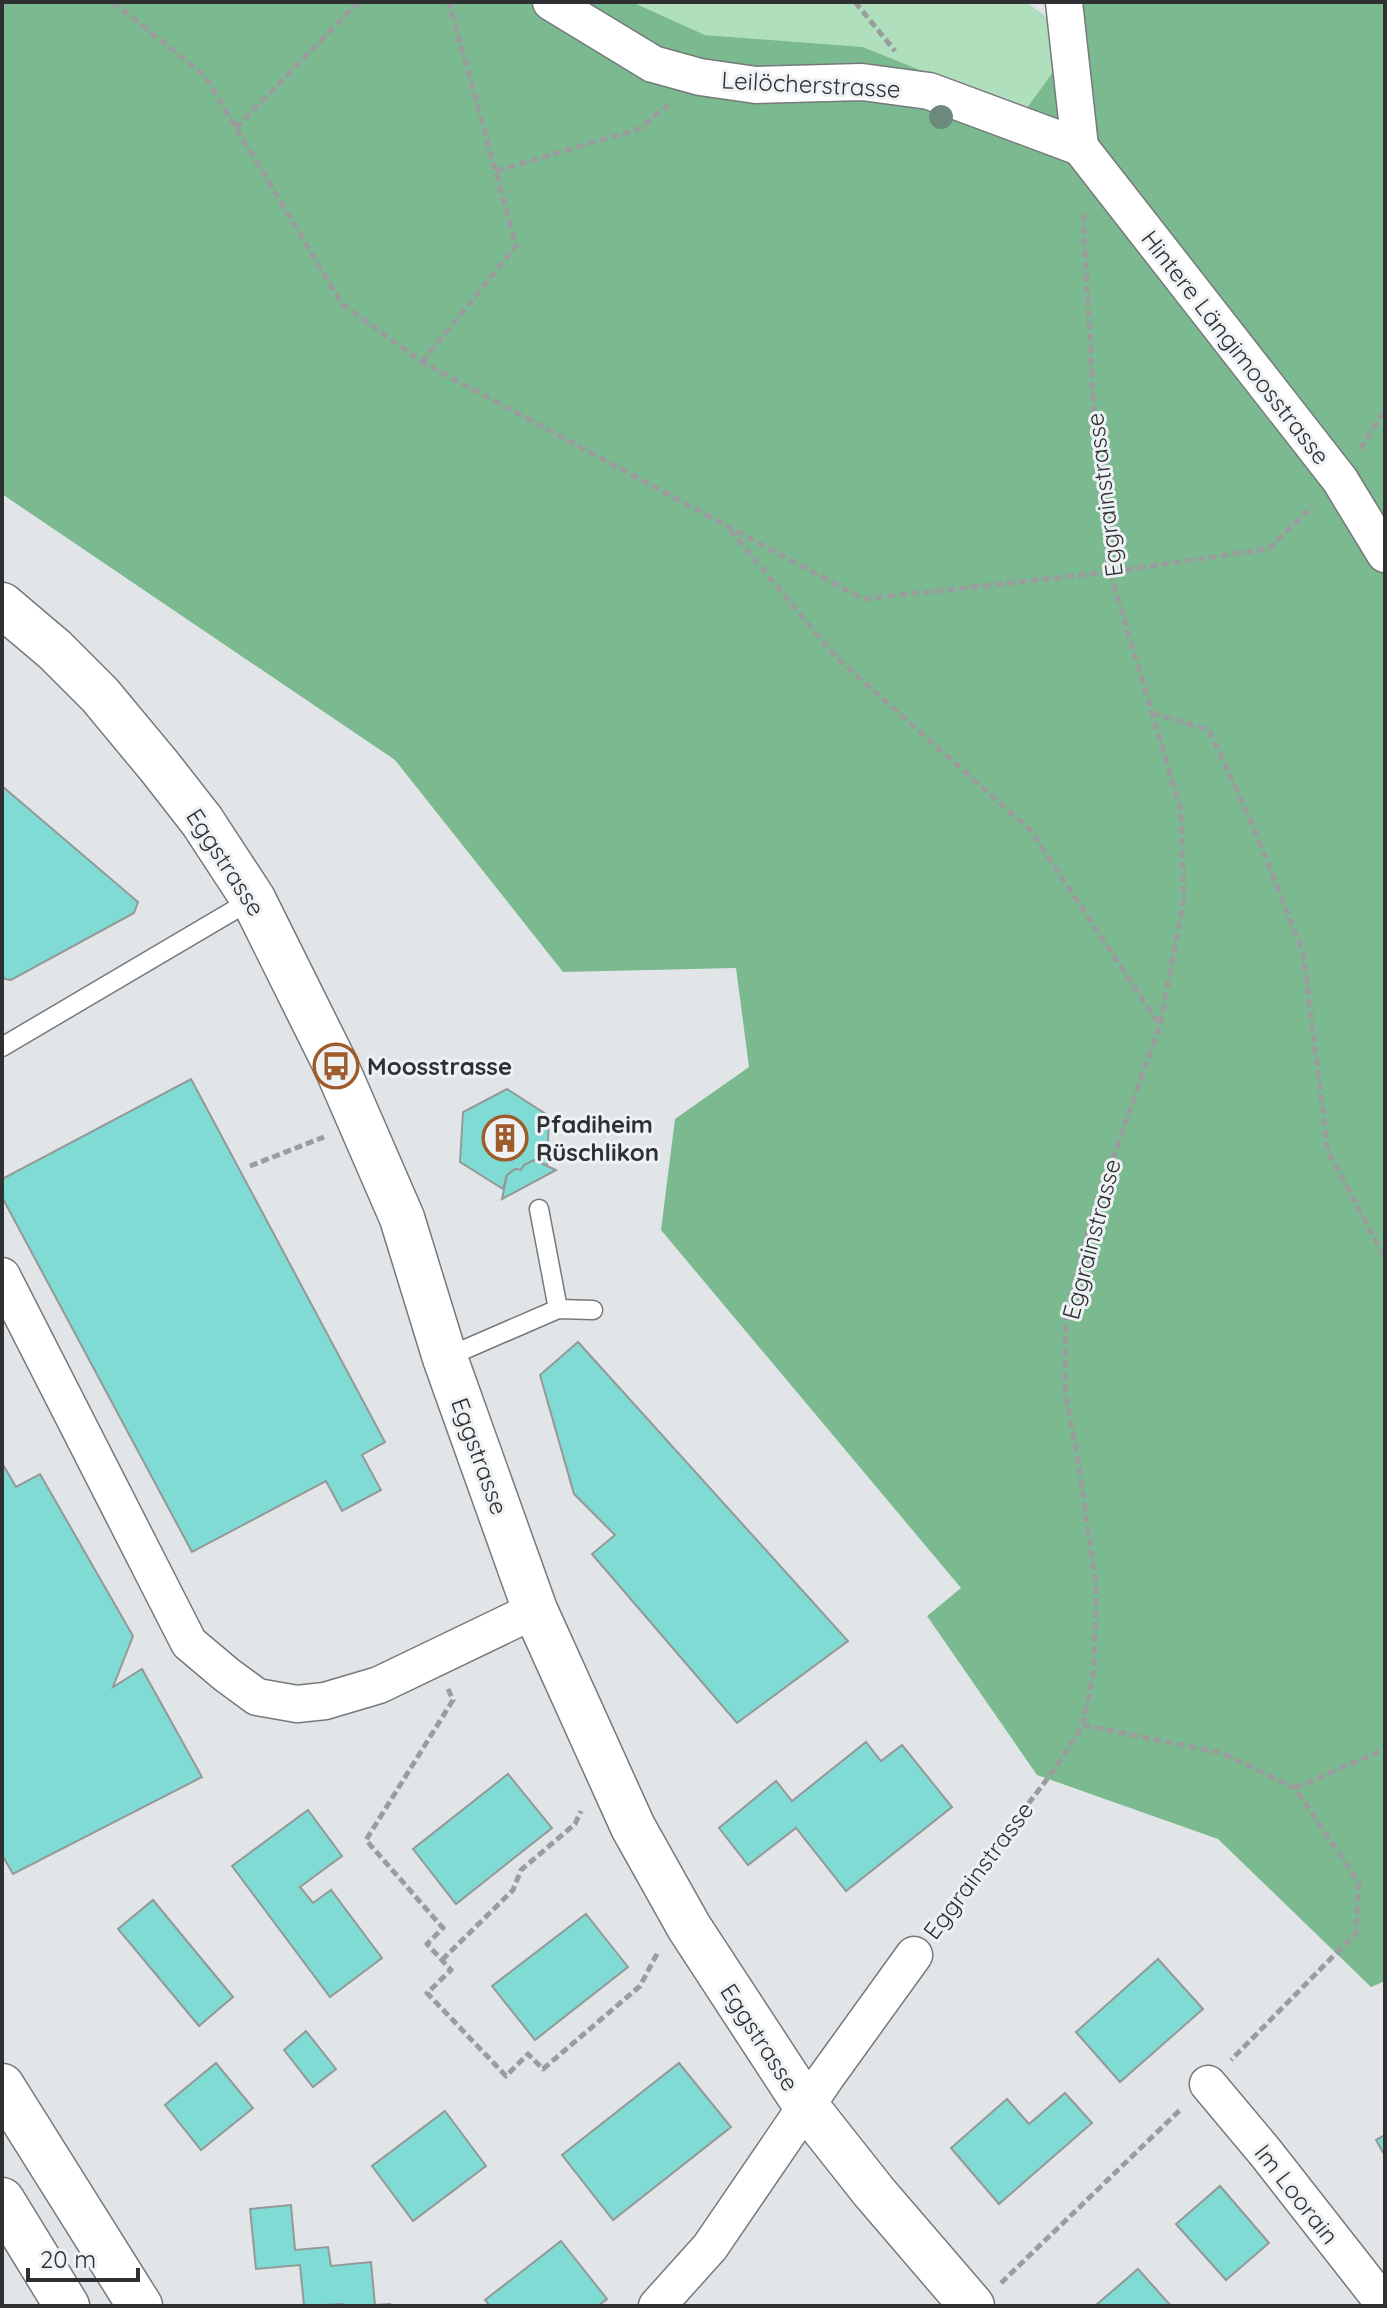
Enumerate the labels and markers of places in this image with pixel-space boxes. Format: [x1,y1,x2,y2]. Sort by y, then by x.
bus stop icon: Moosstrasse [312,1042,360,1090]
place label: Moosstrasse [367,1051,512,1081]
place label: Pfadiheim Rüschlikon [536,1109,659,1167]
building icon: Pfadiheim Rüschlikon [481,1114,529,1162]

